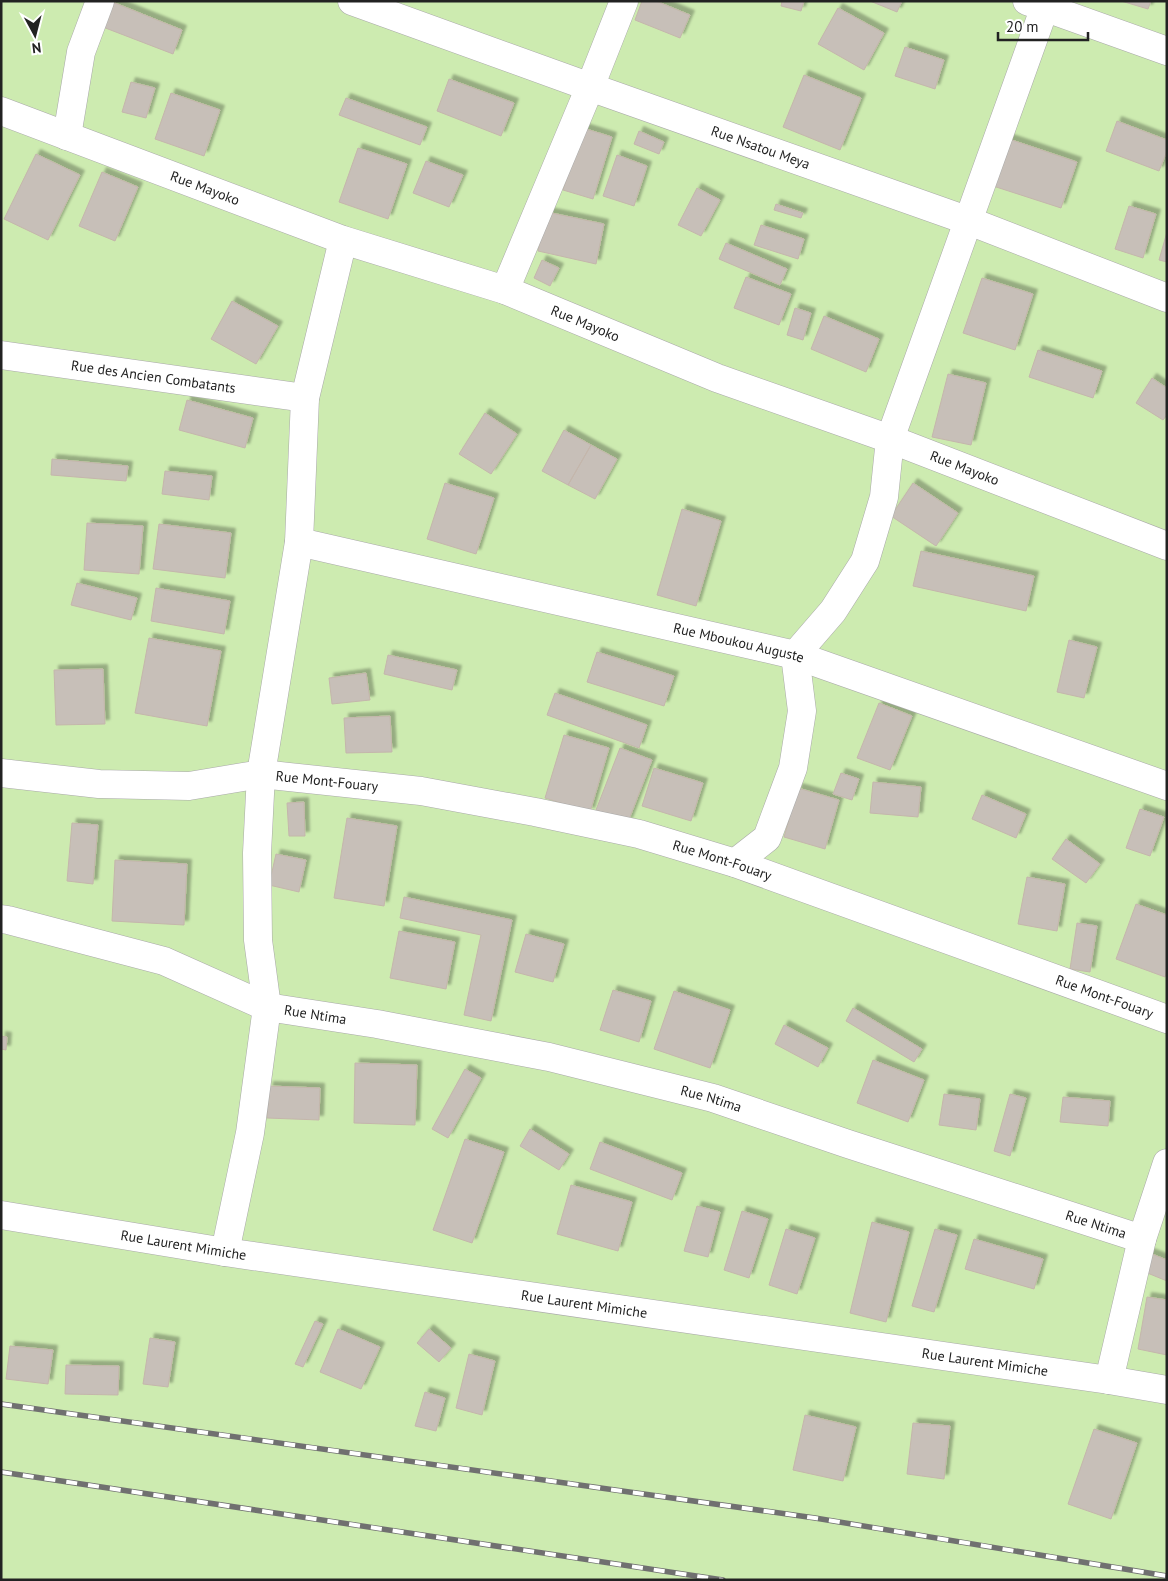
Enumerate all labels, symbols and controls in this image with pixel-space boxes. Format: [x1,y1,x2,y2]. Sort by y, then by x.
north arrow [10,10,60,60]
scale bar [998,10,1088,42]
text: 20 m [1006,17,1039,36]
text: N [31,38,42,57]
street label: Rue Nsatou Meya [709,122,813,173]
street label: Rue Mayoko [168,167,242,209]
street label: Rue Mayoko [548,301,622,346]
street label: Rue des Ancien Combatants [70,356,237,397]
street label: Rue Mayoko [927,446,1002,489]
street label: Rue Mboukou Auguste [672,619,807,667]
street label: Rue Mont-Fouary [275,767,380,795]
street label: Rue Mont-Fouary [671,836,775,885]
street label: Rue Mont-Fouary [1053,971,1156,1023]
street label: Rue Ntima [283,1001,348,1028]
street label: Rue Ntima [679,1081,744,1116]
street label: Rue Ntima [1063,1206,1129,1242]
street label: Rue Laurent Mimiche [119,1226,248,1264]
street label: Rue Laurent Mimiche [520,1286,648,1322]
street label: Rue Laurent Mimiche [921,1344,1049,1380]

